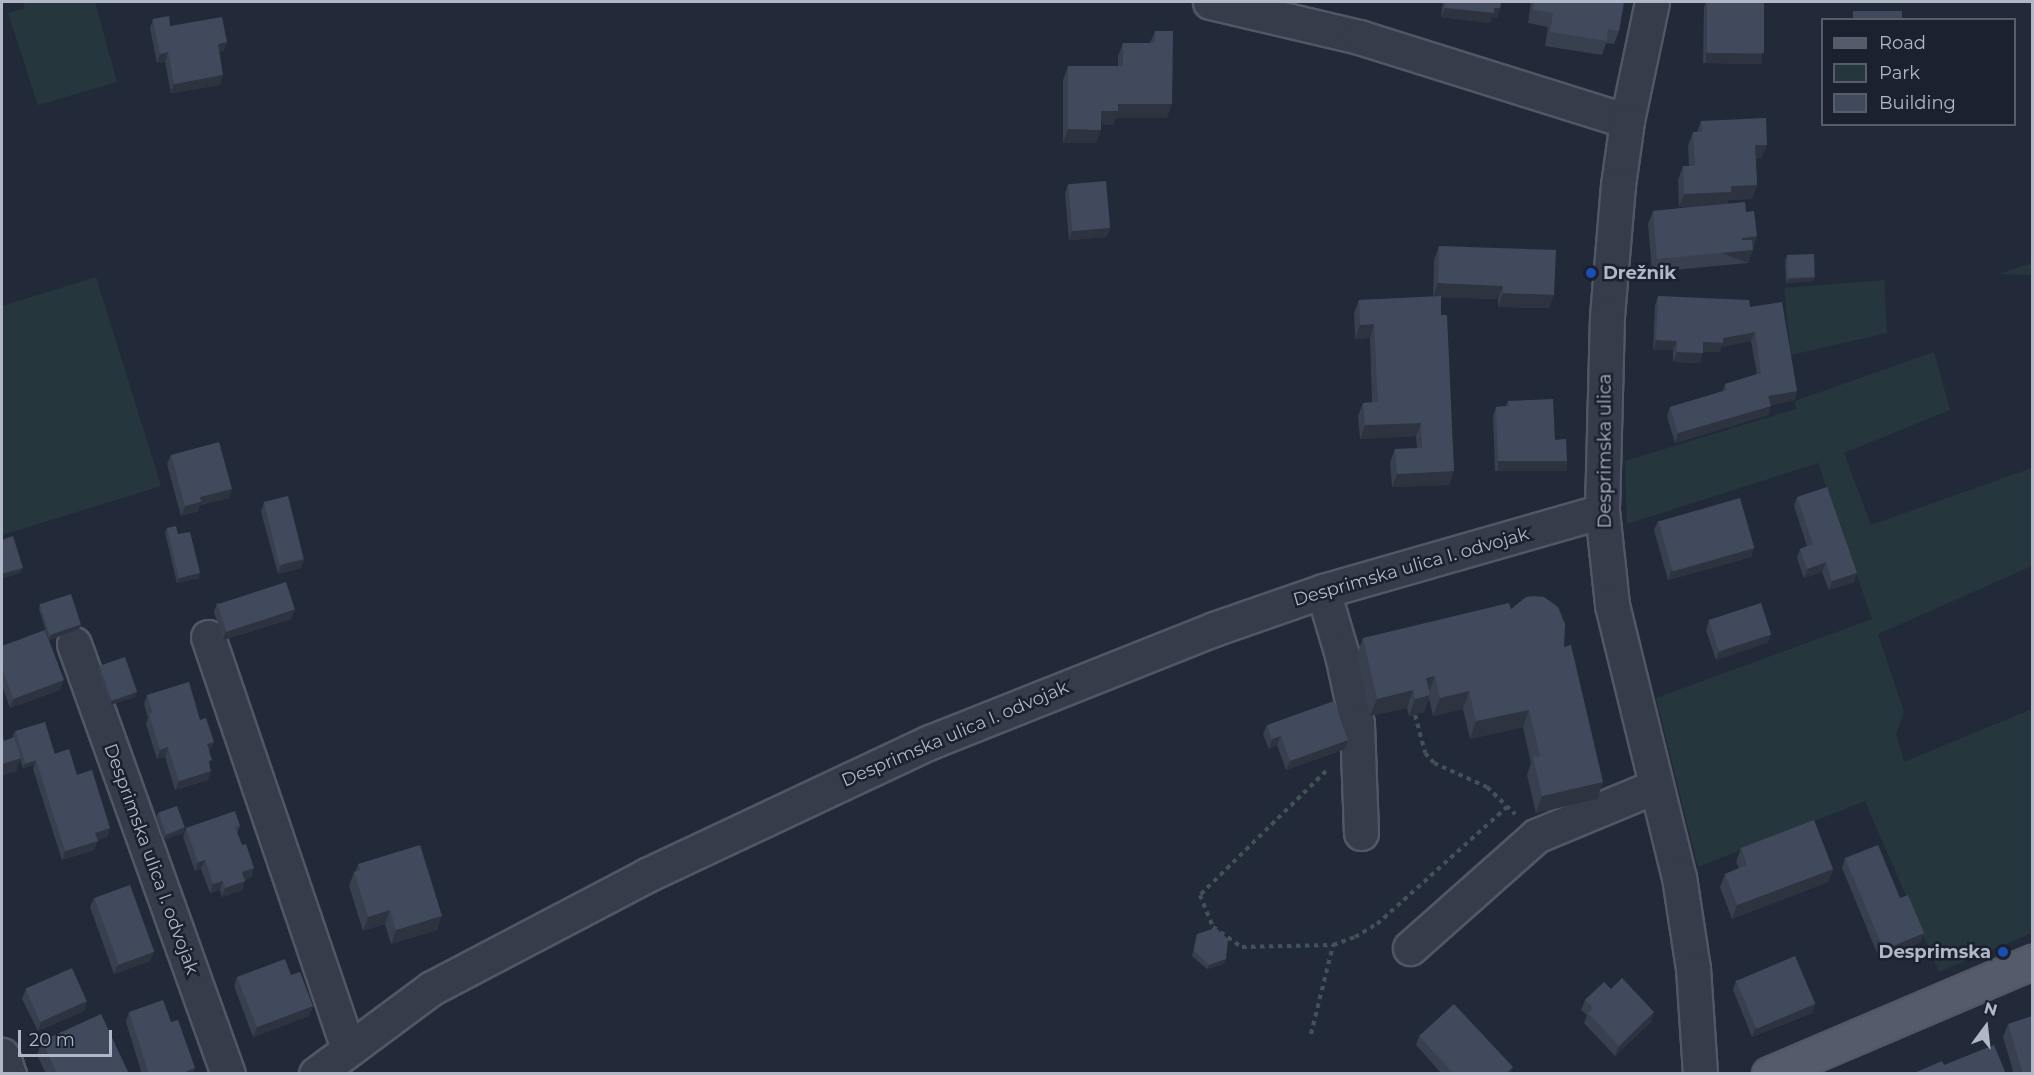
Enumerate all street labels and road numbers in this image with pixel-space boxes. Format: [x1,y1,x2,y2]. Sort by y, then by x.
street label: Desprimska ulica [1594,374,1616,528]
street label: Desprimska ulica I. odvojak [1291,523,1531,611]
street label: Desprimska ulica I. odvojak [838,676,1072,792]
street label: Desprimska ulica I. odvojak [99,741,203,977]

